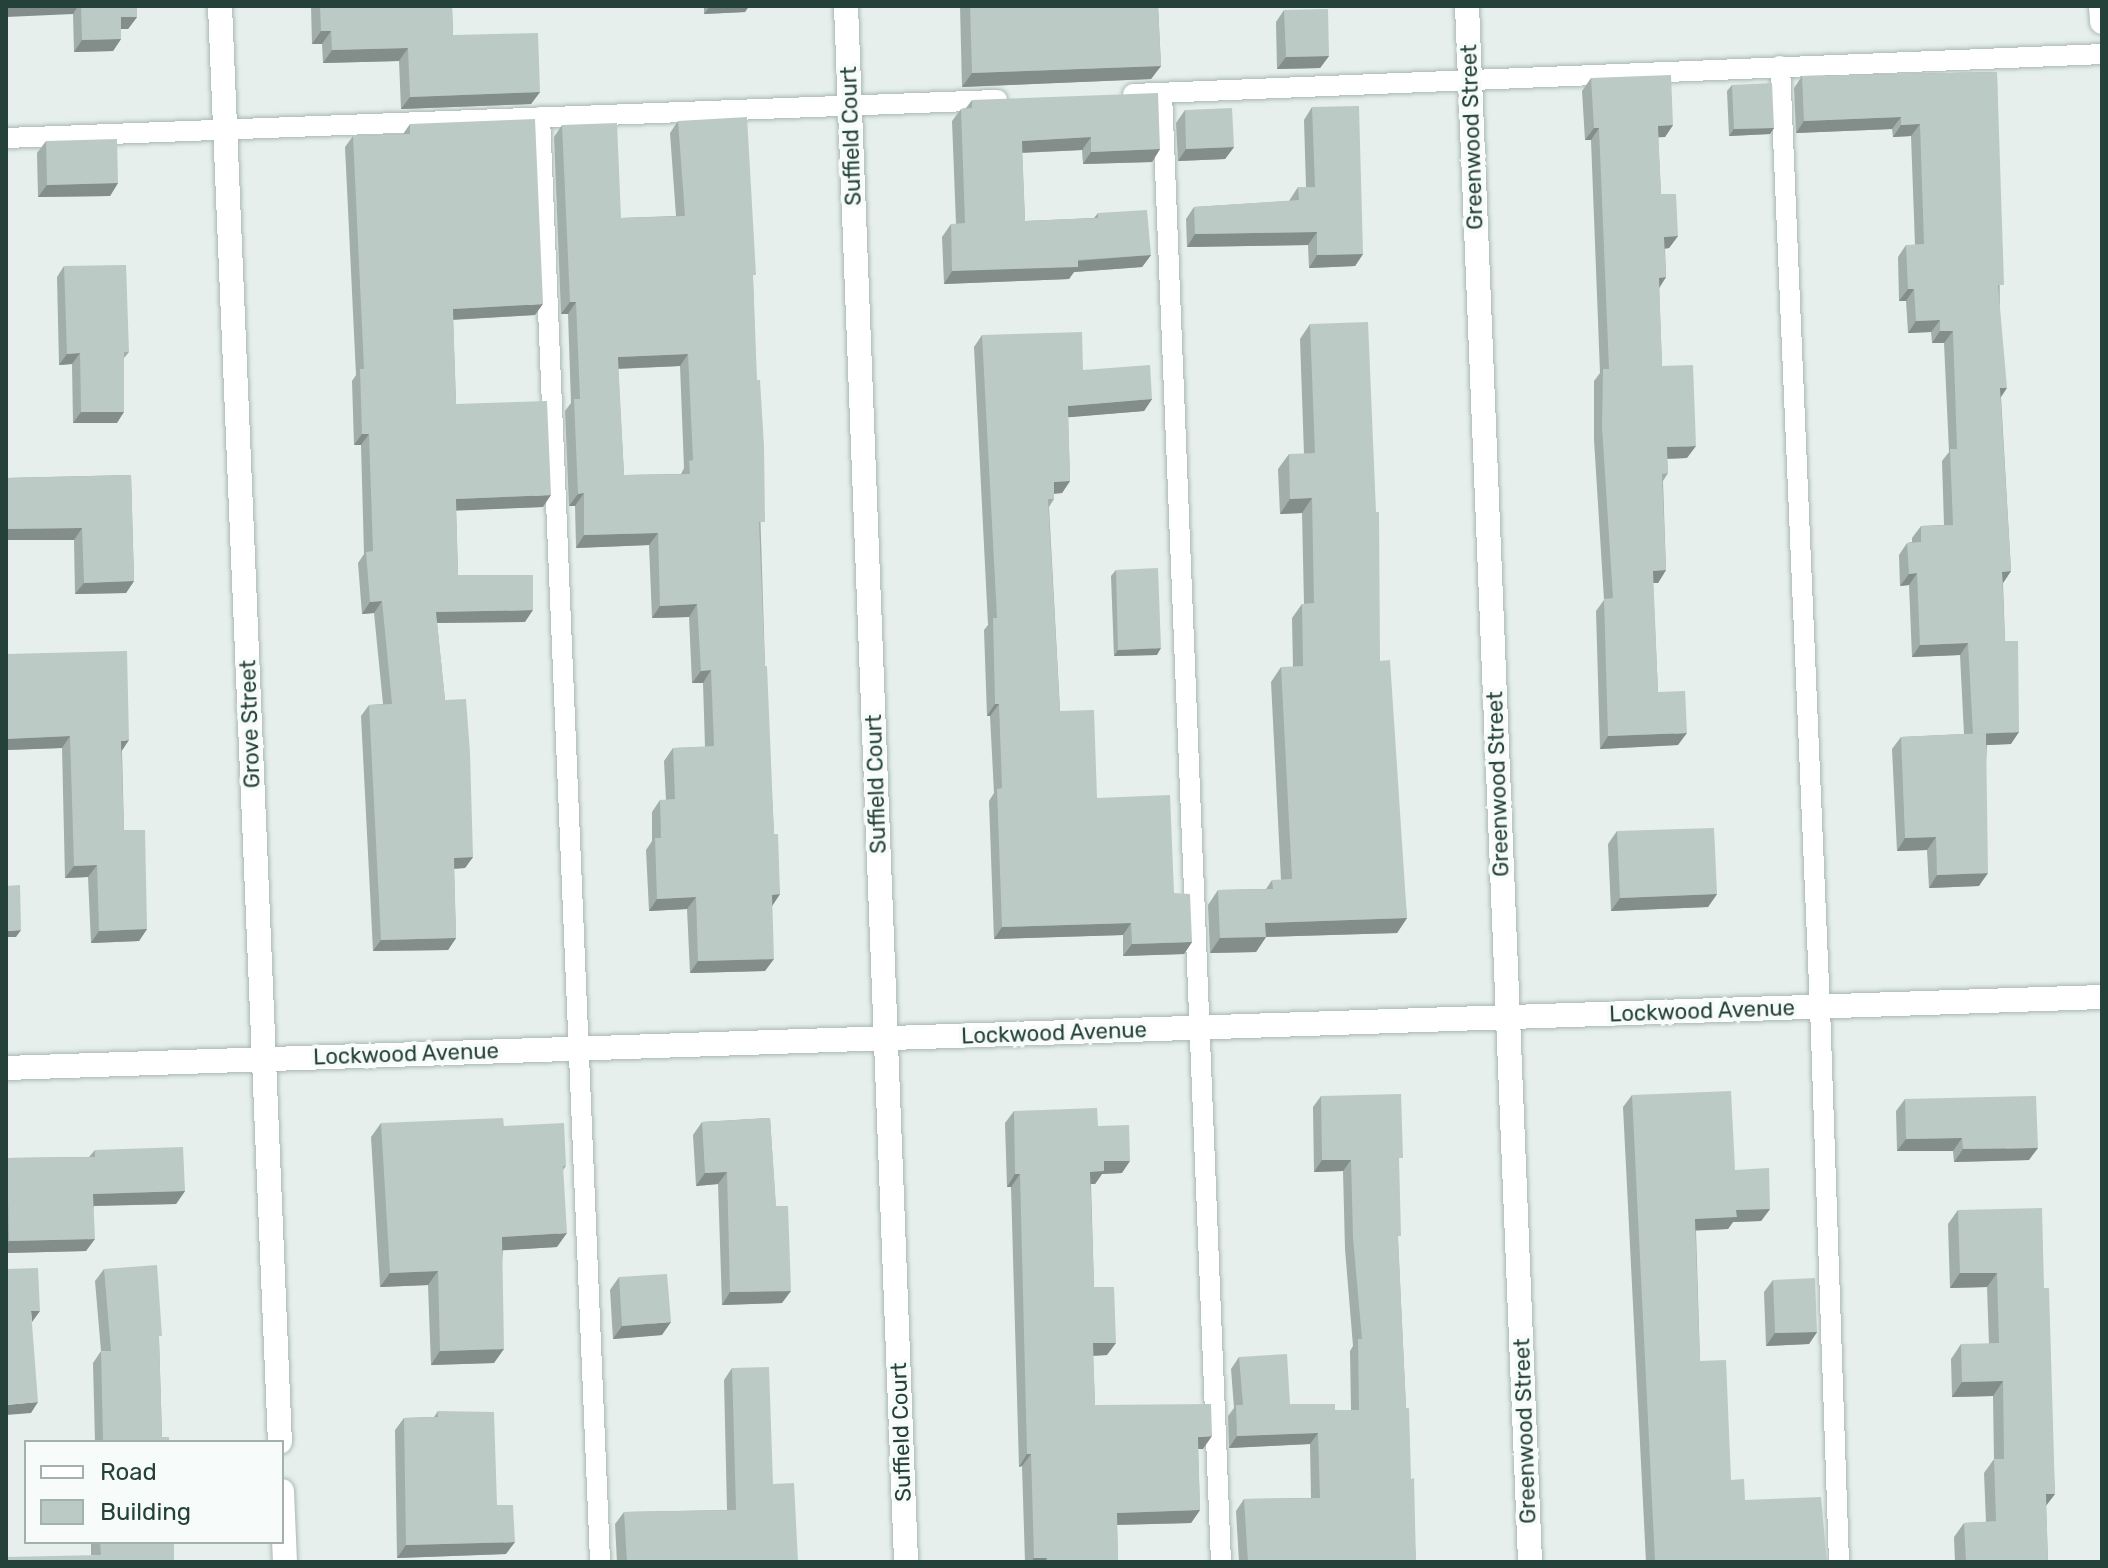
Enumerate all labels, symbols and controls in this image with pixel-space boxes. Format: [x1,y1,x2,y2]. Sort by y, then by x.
street label: Greenwood Street [1456,44,1488,230]
street label: Suffield Court [835,66,867,206]
street label: Grove Street [235,659,265,789]
street label: Greenwood Street [1482,691,1514,877]
street label: Suffield Court [860,714,892,854]
street label: Lockwood Avenue [1608,995,1796,1027]
street label: Lockwood Avenue [960,1017,1148,1049]
street label: Lockwood Avenue [312,1038,500,1070]
street label: Greenwood Street [1509,1338,1541,1524]
street label: Suffield Court [885,1362,917,1502]
legend [24,1440,284,1544]
text: Road [100,1458,157,1486]
text: Building [100,1498,191,1526]

